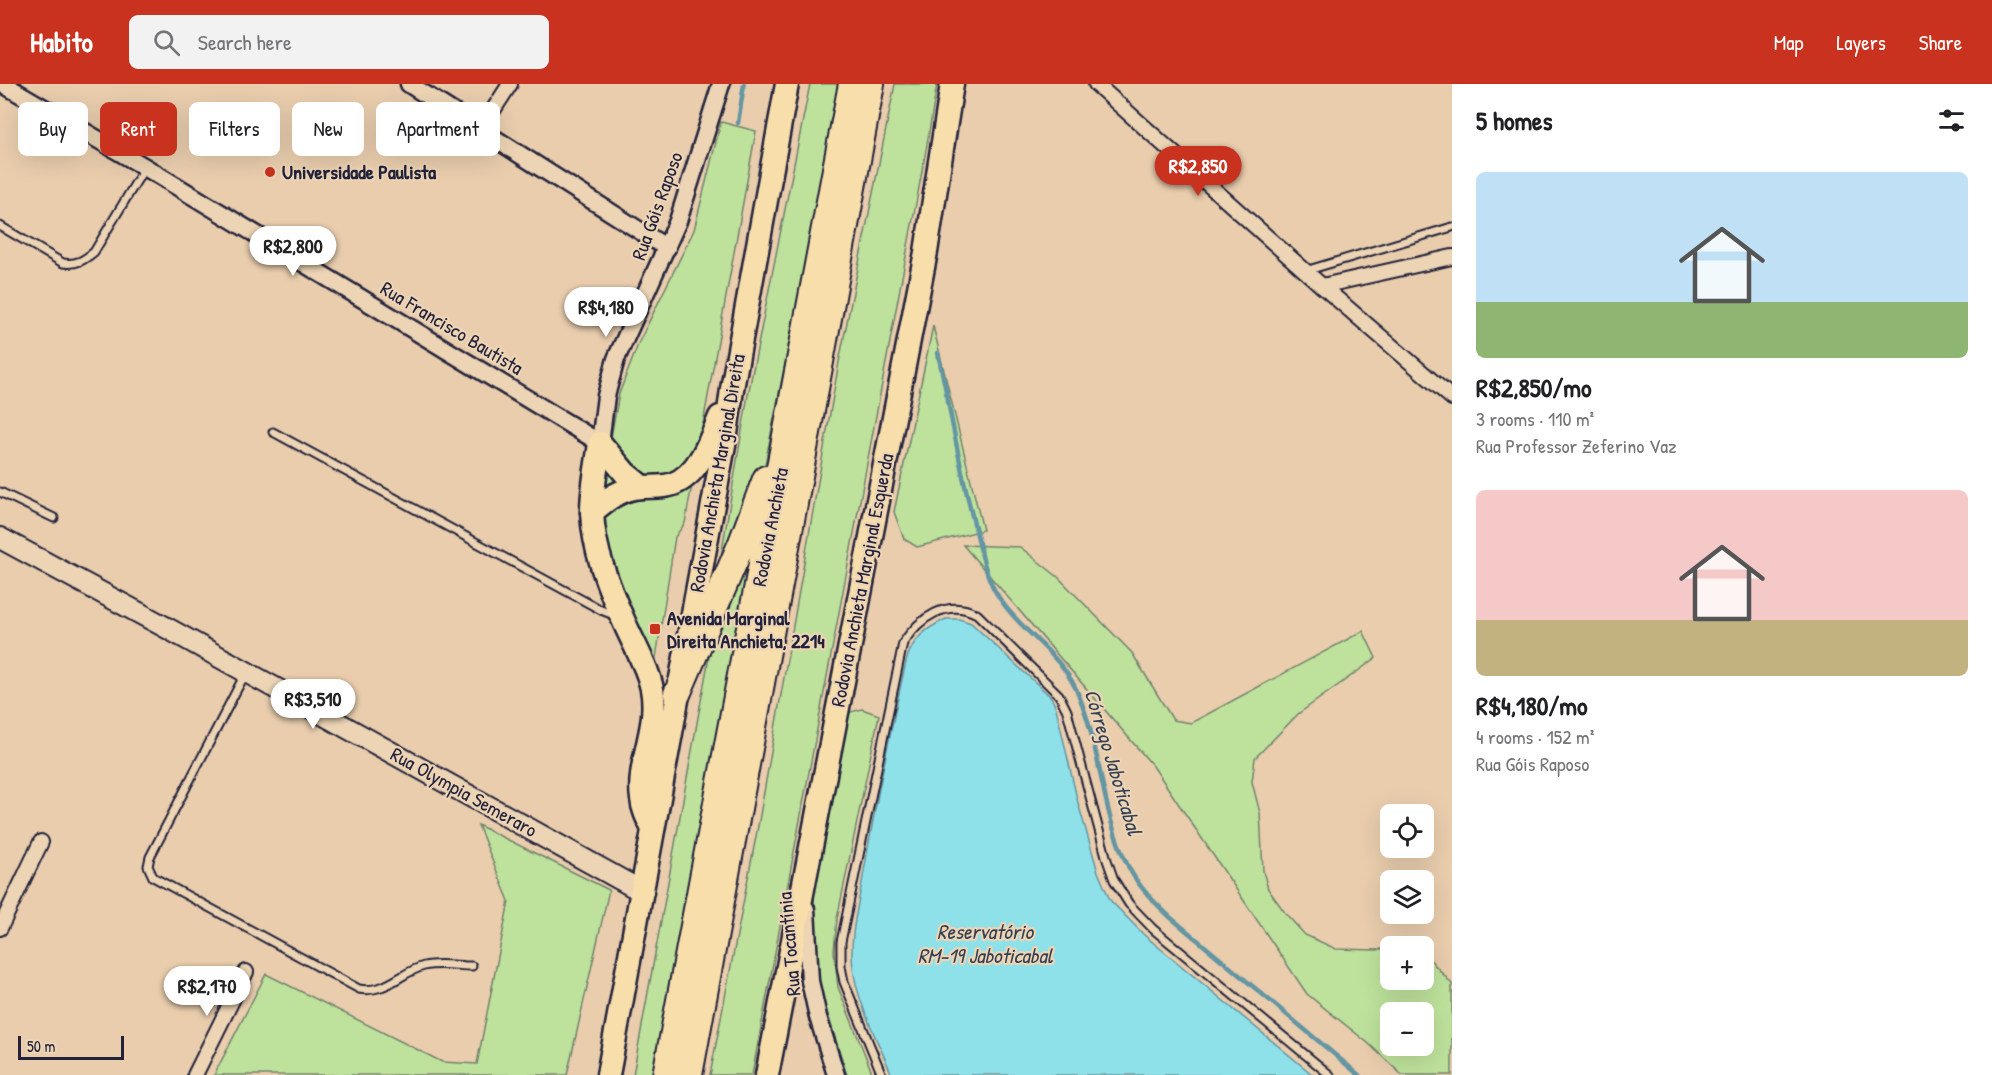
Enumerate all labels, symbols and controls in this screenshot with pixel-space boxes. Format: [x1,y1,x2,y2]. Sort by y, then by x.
search box [129,15,549,69]
text: Habito [30,23,93,61]
icon: search [150,26,183,59]
text: Search here [198,27,292,57]
text: Map [1774,28,1803,57]
text: Layers [1836,28,1886,57]
text: Share [1919,28,1962,57]
chip: Buy [18,102,88,156]
chip: Rent [100,102,177,156]
chip: Filters [189,102,280,156]
chip: New [292,102,364,156]
chip: Apartment [376,102,500,156]
text: 5 homes [1476,103,1552,138]
icon: filters [1935,104,1968,137]
pin: R$2,850 [1143,146,1253,197]
street label: Rua Góis Raposo [624,148,689,264]
text: R$2,850 [1169,152,1227,179]
place label: Universidade Paulista [282,158,436,185]
marker: Universidade Paulista [263,165,277,179]
icon: home [1668,211,1776,319]
pin: R$2,800 [238,226,348,277]
text: R$2,800 [263,232,323,259]
street label: Rua Francisco Bautista [376,274,529,381]
pin: R$4,180 [551,287,661,338]
text: R$4,180 [578,293,634,320]
street label: Rodovia Anchieta Marginal Direita [682,352,751,594]
text: R$2,850/mo [1476,370,1591,405]
text: 3 rooms · 110 m² [1476,405,1594,432]
text: Rua Professor Zeferino Vaz [1476,432,1677,459]
street label: Rodovia Anchieta Marginal Esquerda [824,451,899,709]
street label: Rodovia Anchieta [745,465,794,588]
icon: home [1668,529,1776,637]
place label: Avenida Marginal Direita Anchieta, 2214 [667,604,825,654]
marker: Avenida Marginal Direita Anchieta, 2214 [648,622,662,636]
pin: R$3,510 [258,679,368,730]
text: R$3,510 [285,685,341,712]
water label: Córrego Jaboticabal [1078,685,1150,840]
text: R$4,180/mo [1476,688,1588,723]
text: 4 rooms · 152 m² [1476,723,1594,750]
street label: Rua Olympia Semeraro [386,740,542,843]
text: Rua Góis Raposo [1476,750,1589,777]
map controls [1380,804,1434,1056]
button: locate [1380,804,1434,858]
button: layers [1380,870,1434,924]
street label: Rua Tocantínia [770,891,806,997]
water label: Reservatório RM-19 Jaboticabal [918,917,1054,970]
button: + [1380,936,1434,990]
pin: R$2,170 [152,966,262,1017]
text: R$2,170 [178,972,236,999]
button: − [1380,1002,1434,1056]
scale bar [18,1033,124,1060]
text: 50 m [27,1035,56,1057]

